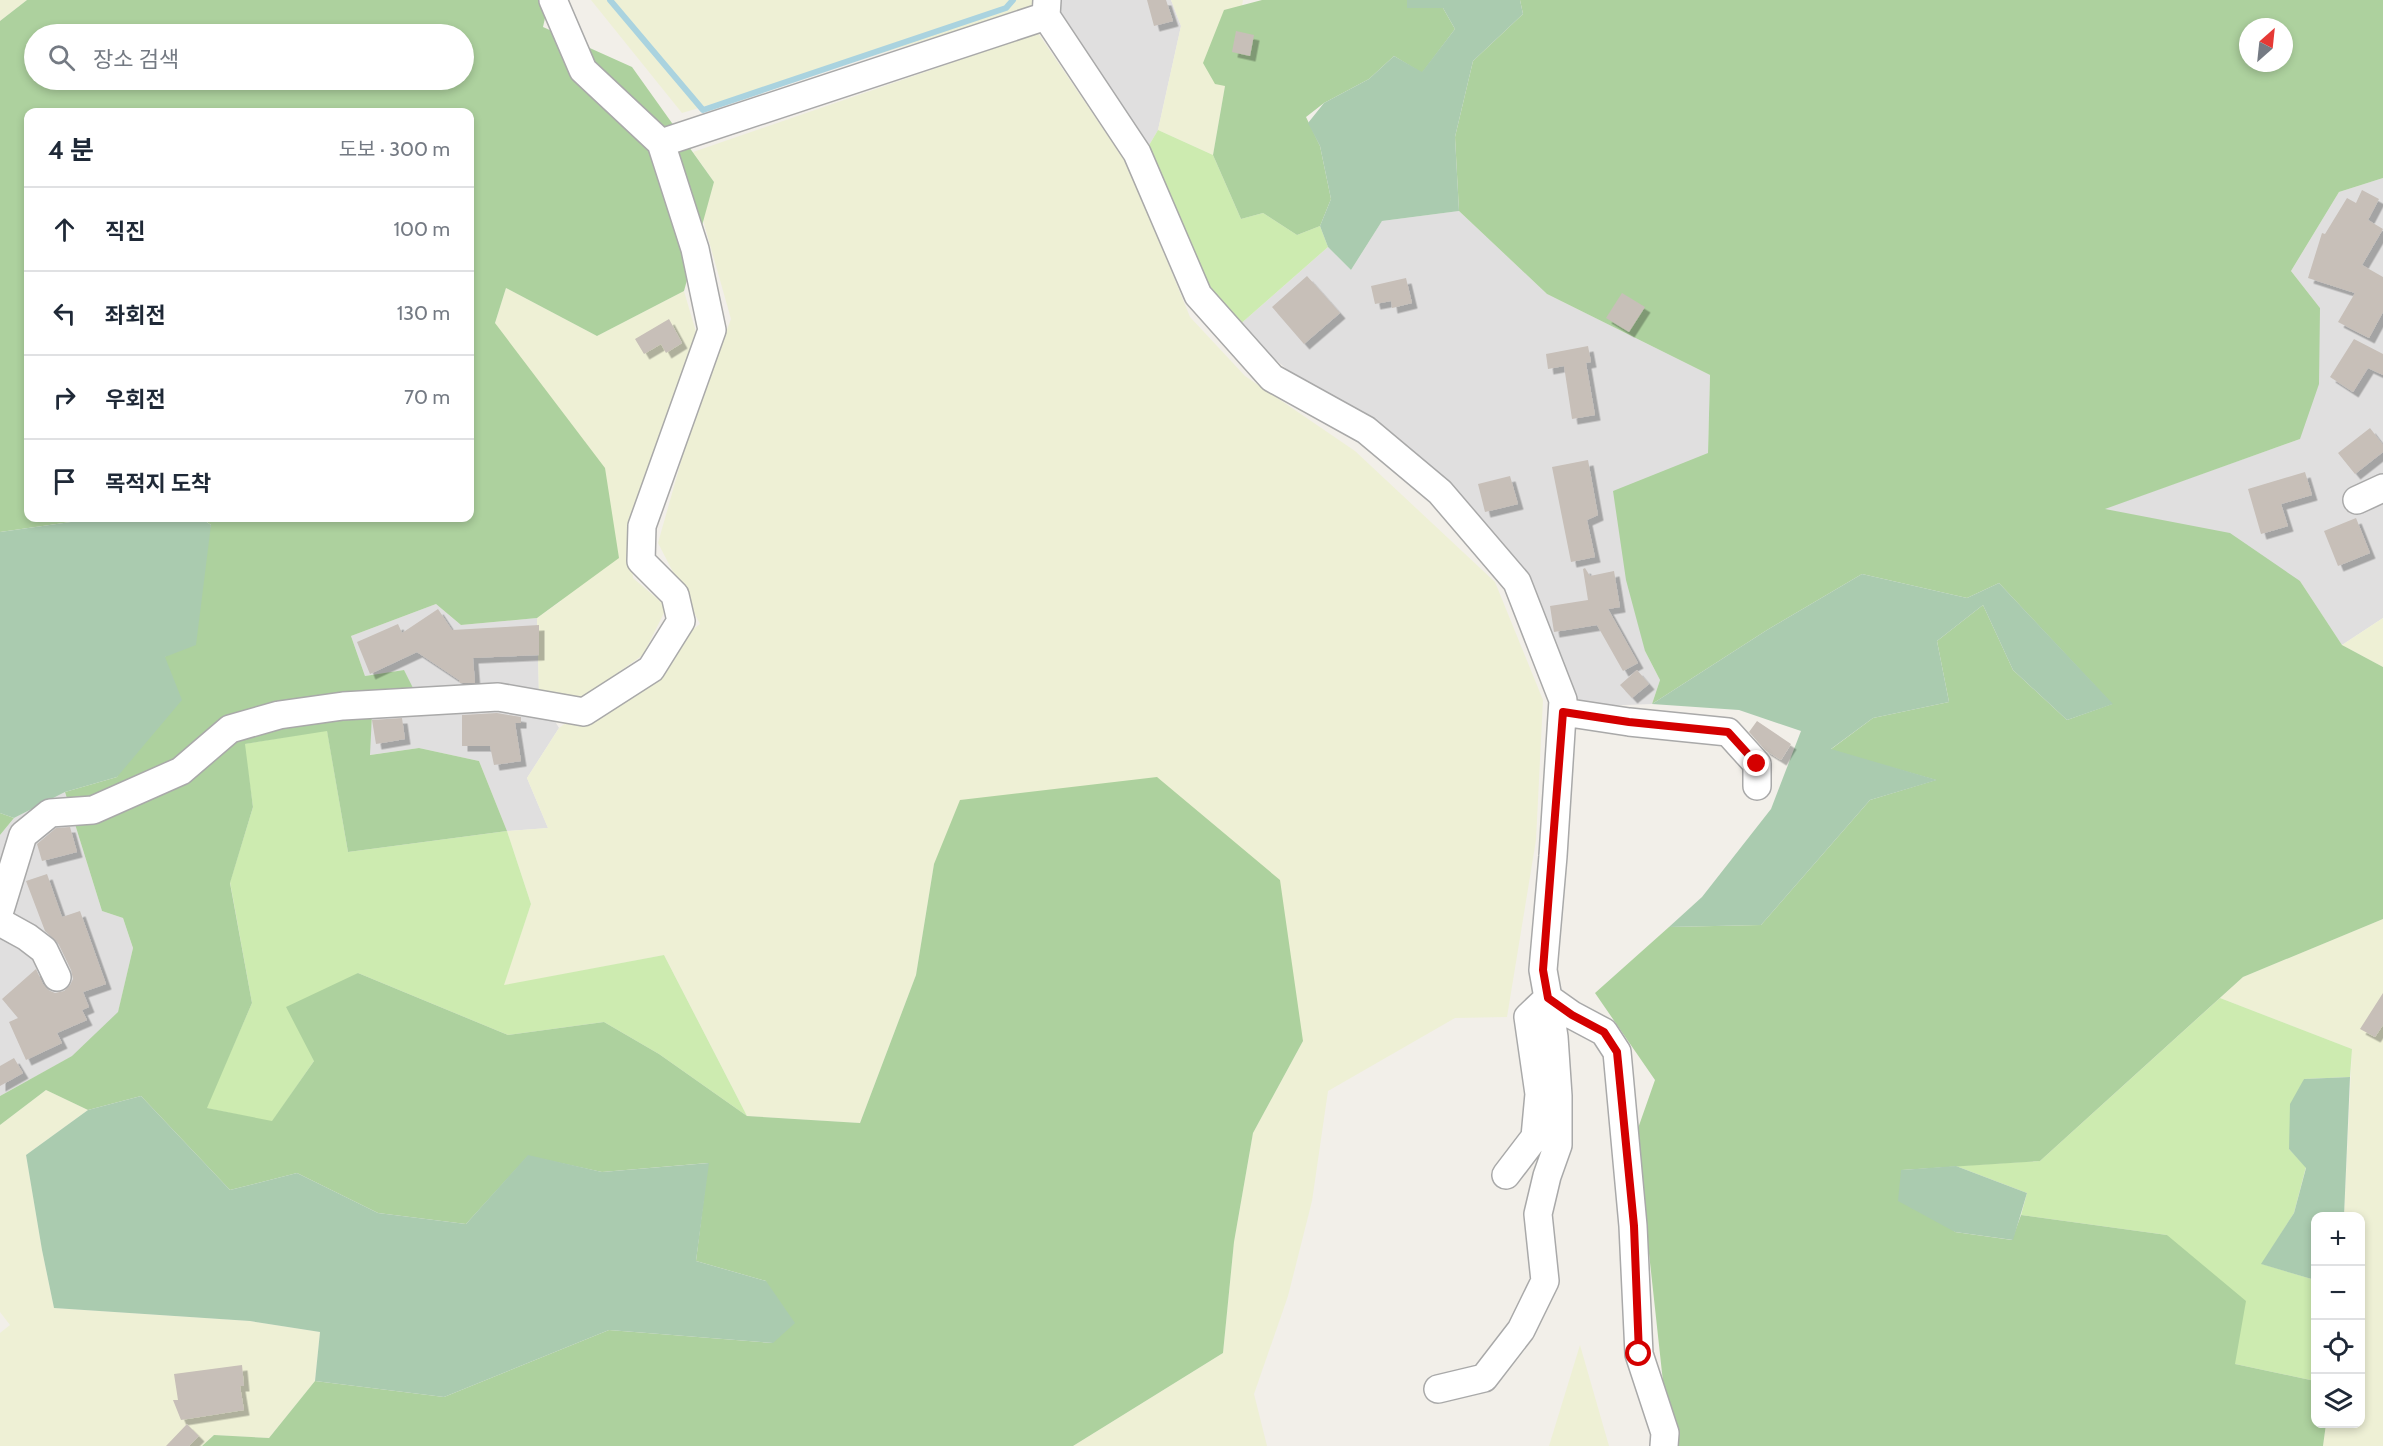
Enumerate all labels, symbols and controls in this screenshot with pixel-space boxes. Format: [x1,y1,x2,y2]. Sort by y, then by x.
north arrow [2239,18,2293,72]
search box [24,24,474,90]
icon: search [45,41,78,74]
text: 장소 검색 [93,46,179,73]
text: 4 분 [48,134,94,166]
text: 도보 · 300 m [339,137,450,161]
icon: ahead [48,213,81,246]
text: 100 m [394,217,450,241]
text: 직진 [105,218,145,245]
icon: left [48,297,81,330]
text: 130 m [397,301,450,325]
text: 좌회전 [105,302,166,329]
icon: right [48,381,81,414]
text: 70 m [404,385,450,409]
text: 우회전 [105,386,166,413]
icon: arrive [48,465,81,498]
text: 목적지 도착 [105,470,211,497]
route end [1743,750,1769,776]
map controls [2311,1212,2365,1428]
button: + [2311,1212,2365,1266]
button: − [2311,1266,2365,1320]
button: locate [2311,1320,2365,1374]
route start [1625,1340,1651,1366]
button: layers [2311,1374,2365,1428]

